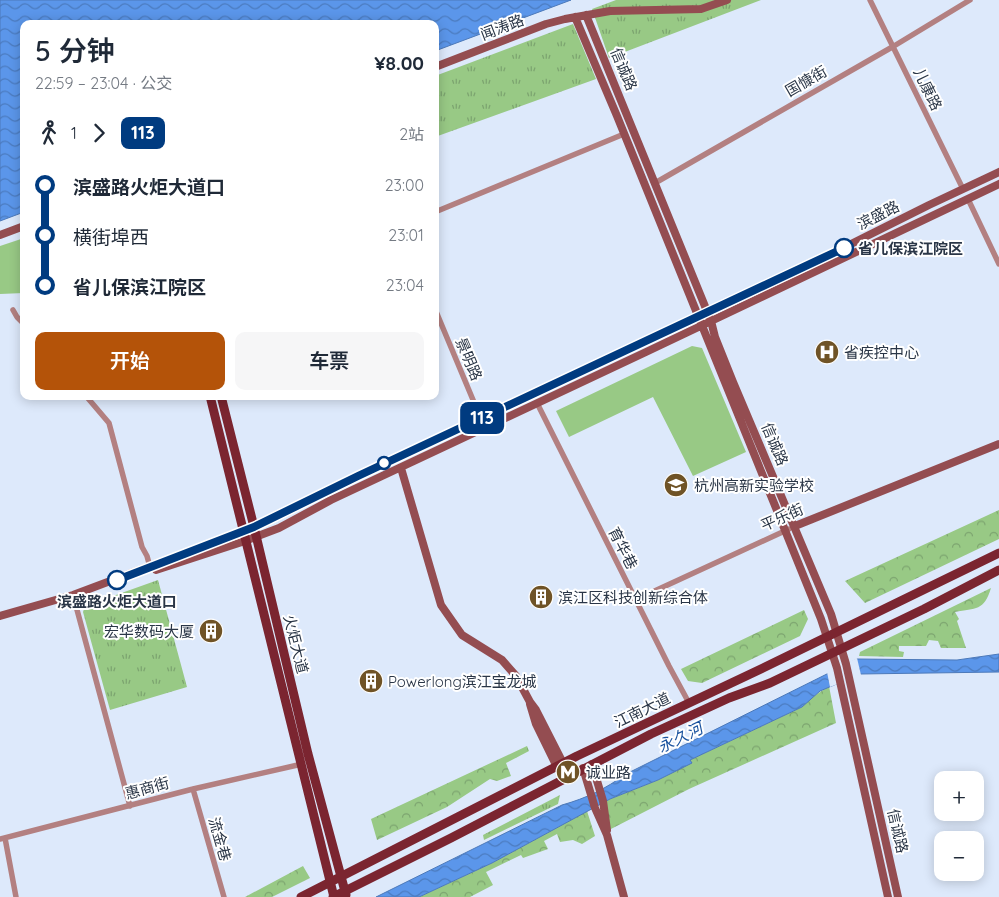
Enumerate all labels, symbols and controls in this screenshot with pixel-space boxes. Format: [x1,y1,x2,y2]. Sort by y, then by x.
street label: 闻涛路 [478,10,526,44]
text: 5 分钟 [35,33,115,68]
street label: 信诚路 [606,45,642,93]
text: ¥8.00 [374,51,424,75]
street label: 国慷街 [782,62,830,100]
street label: 儿康路 [910,65,946,113]
text: 22:59 – 23:04 · 公交 [35,73,172,93]
icon: walk [35,119,63,147]
icon: forward [85,119,113,147]
text: 113 [131,121,155,144]
text: 1 [71,123,77,143]
text: 2站 [399,124,424,144]
text: 滨盛路火炬大道口 [73,175,225,199]
text: 23:00 [385,175,424,195]
street label: 滨盛路 [854,196,902,234]
text: 横街埠西 [73,225,149,249]
text: 23:01 [388,225,424,245]
marker: 省儿保滨江院区 [834,238,854,258]
place label: 省儿保滨江院区 [858,239,963,258]
text: 省儿保滨江院区 [73,275,206,299]
text: 23:04 [386,275,424,295]
button: 开始 [35,332,225,390]
button: 车票 [235,332,424,390]
street label: 景明路 [451,335,487,383]
hospital icon: 省疾控中心 [814,339,840,365]
place label: 省疾控中心 [844,343,919,362]
line badge: 113 [453,402,511,434]
text: 113 [470,406,494,429]
street label: 信诚路 [757,420,793,468]
unlabelled marker [377,456,391,470]
school or university icon: 杭州高新实验学校 [663,472,689,498]
place label: 杭州高新实验学校 [694,476,814,495]
street label: 平乐街 [758,499,806,535]
street label: 育华巷 [604,524,642,572]
marker: 滨盛路火炬大道口 [107,570,127,590]
building icon: 滨江区科技创新综合体 [528,584,554,610]
place label: 滨江区科技创新综合体 [558,588,708,607]
place label: 滨盛路火炬大道口 [57,592,177,611]
street label: 火炬大道 [280,613,312,675]
building icon: 宏华数码大厦 [198,618,224,644]
place label: 宏华数码大厦 [104,622,194,641]
building icon: Powerlong滨江宝龙城 [358,668,384,694]
place label: Powerlong滨江宝龙城 [388,672,537,691]
street label: 江南大道 [611,688,673,732]
water label: 永久河 [654,716,709,757]
metro station icon: 诚业路 [555,759,581,785]
place label: 诚业路 [586,763,631,782]
map controls [934,771,984,881]
button: + [934,771,984,821]
street label: 惠商街 [123,773,171,803]
street label: 信诚路 [884,807,912,855]
street label: 流金巷 [205,815,235,863]
button: − [934,831,984,881]

